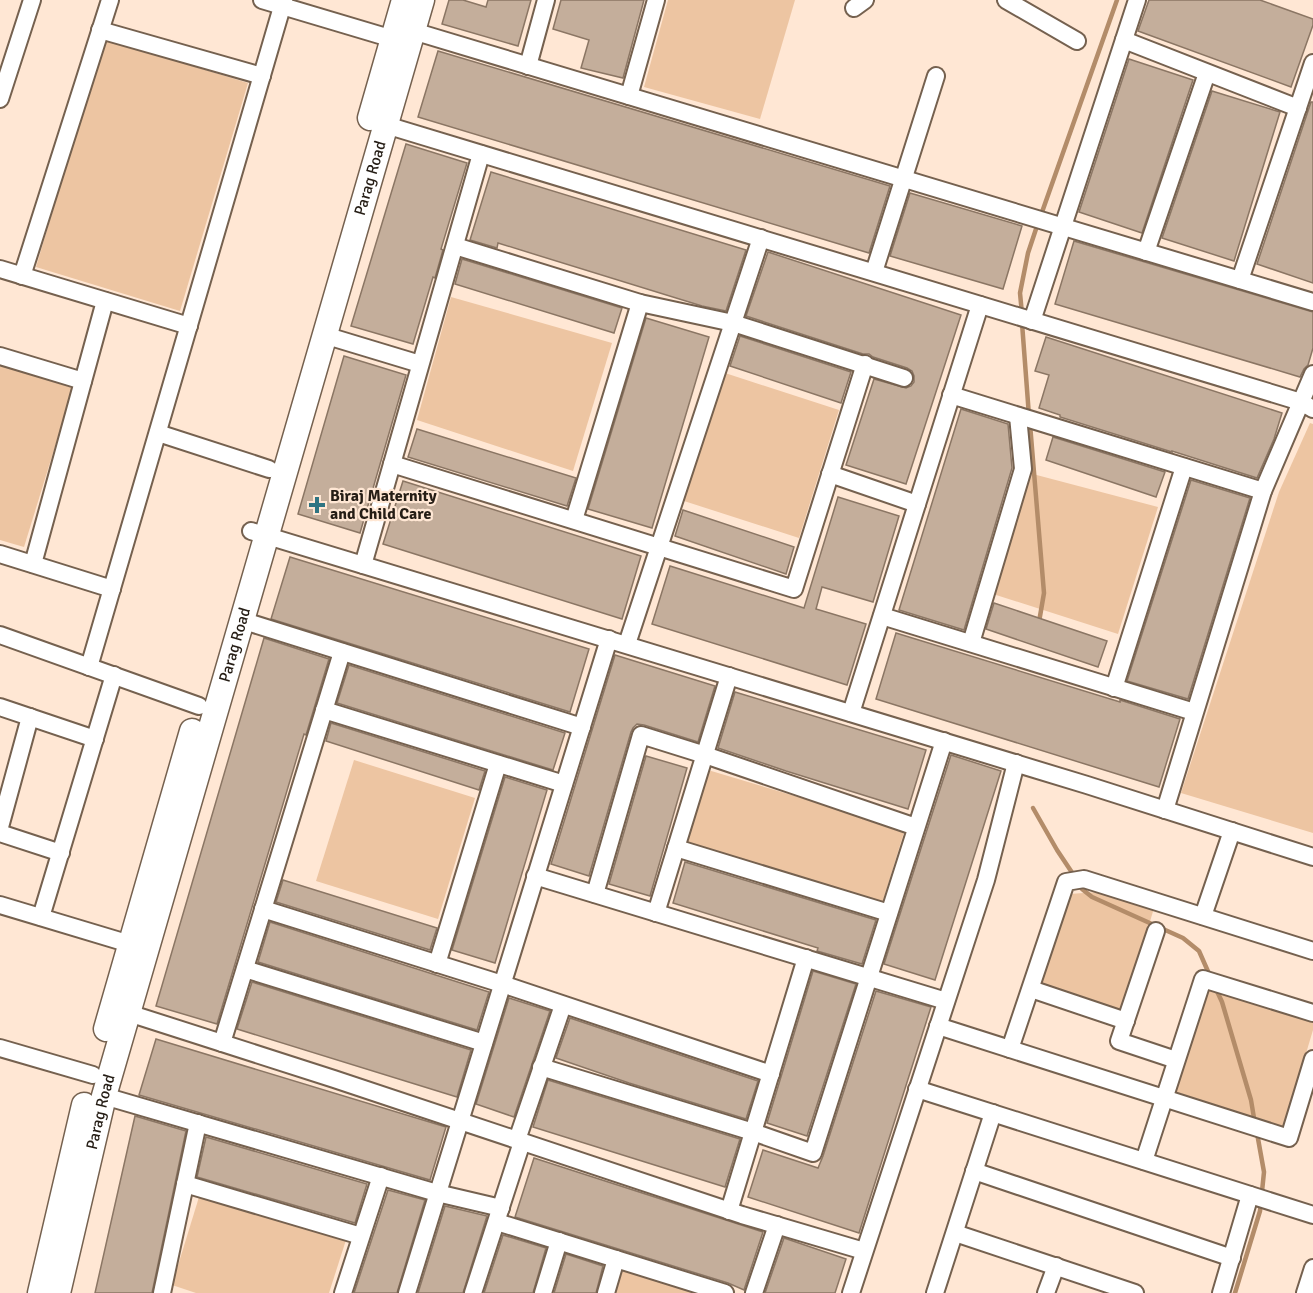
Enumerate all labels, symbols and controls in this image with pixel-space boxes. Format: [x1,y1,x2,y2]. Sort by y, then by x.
street label: Parag Road [350,138,391,218]
place label: Biraj Maternity and Child Care [330,486,437,524]
marker: Biraj Maternity and Child Care [308,496,326,514]
street label: Parag Road [215,605,255,685]
street label: Parag Road [82,1072,120,1152]

